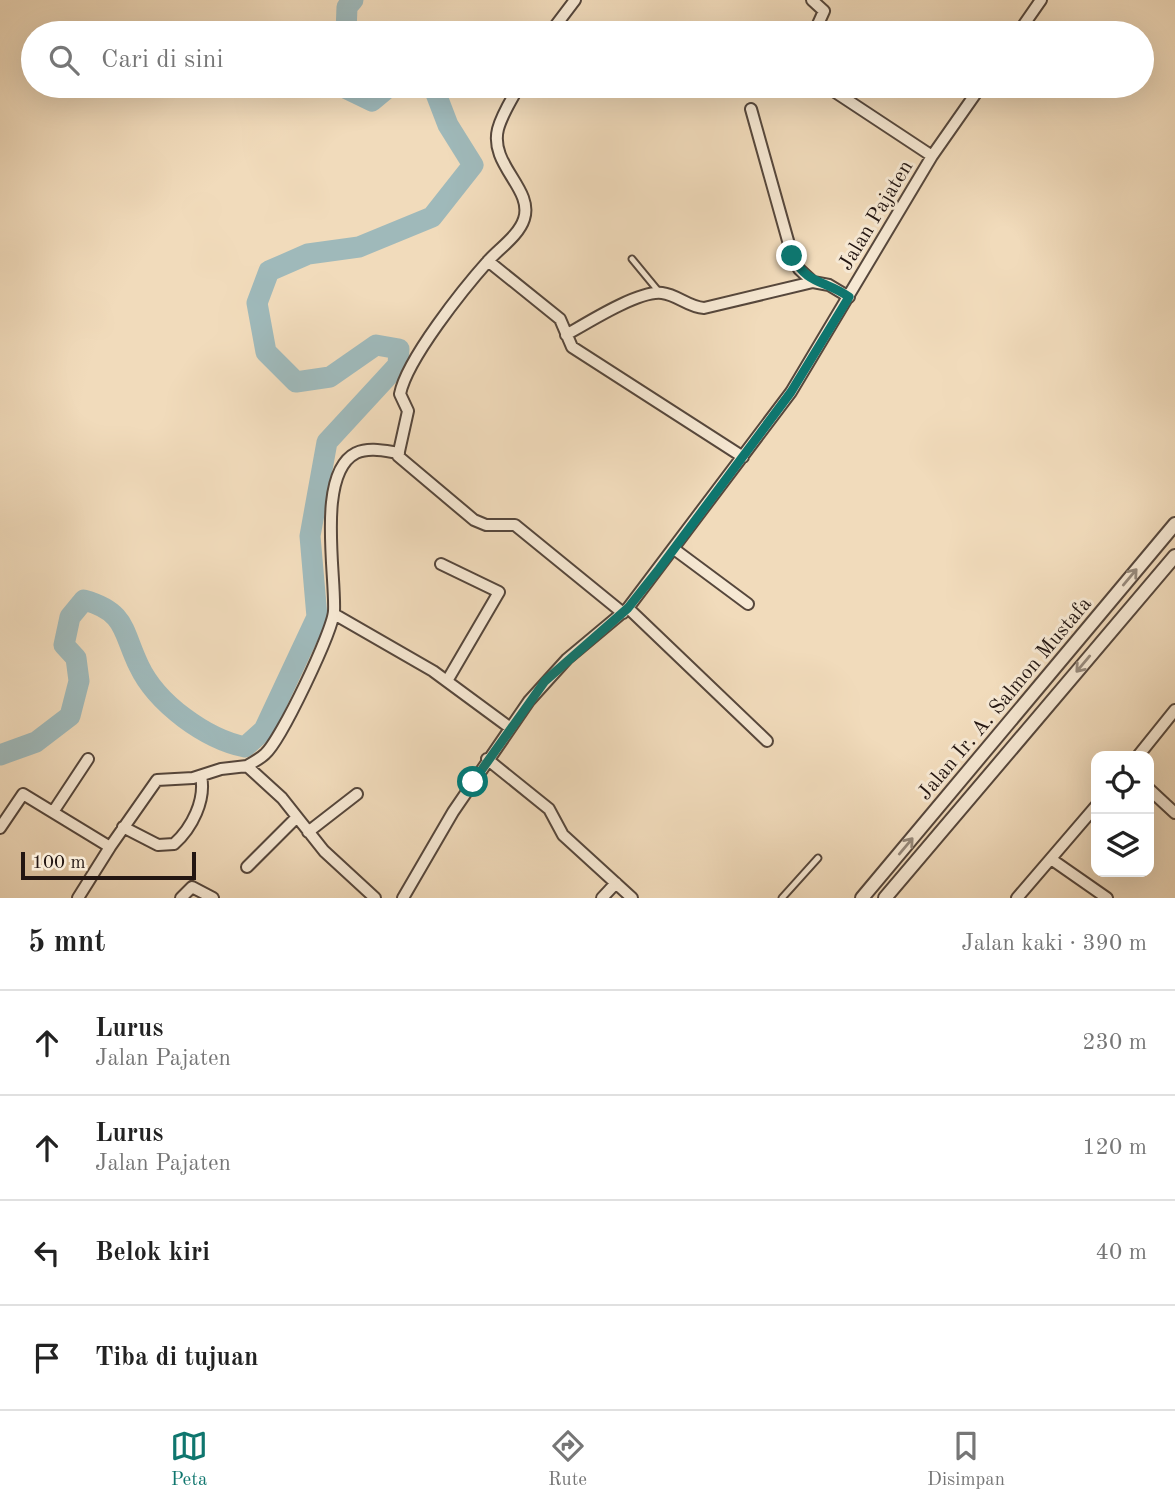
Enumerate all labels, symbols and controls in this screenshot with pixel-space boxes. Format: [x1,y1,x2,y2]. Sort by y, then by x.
search box [21,21,1154,98]
icon: search [45,41,83,79]
text: Cari di sini [101,47,223,73]
street label: Jalan Pajaten [835,157,917,274]
route end [776,240,807,271]
one-way arrow [1122,568,1138,586]
street label: Jalan Ir. A. Salmon Mustafa [914,593,1096,804]
one-way arrow [1076,654,1091,672]
map controls [1091,751,1154,877]
button: locate [1091,751,1154,814]
route start [457,766,488,797]
button: layers [1091,814,1154,877]
one-way arrow [898,837,914,855]
scale bar [21,849,196,881]
text: 100 m [32,854,85,873]
text: 5 mnt [28,928,105,958]
text: Jalan kaki · 390 m [961,932,1147,955]
text: Lurus [95,1016,163,1042]
icon: ahead [28,1024,66,1062]
text: 230 m [1082,1031,1147,1054]
text: Jalan Pajaten [95,1047,231,1070]
text: Lurus [95,1121,163,1147]
icon: ahead [28,1129,66,1167]
text: 120 m [1082,1136,1147,1159]
text: Jalan Pajaten [95,1152,231,1175]
icon: left [28,1234,66,1272]
text: Belok kiri [95,1240,210,1266]
text: 40 m [1096,1241,1147,1264]
icon: arrive [28,1339,66,1377]
text: Tiba di tujuan [95,1345,259,1371]
tab: Peta [170,1427,208,1492]
tab: Rute [548,1427,587,1492]
tab: Disimpan [927,1427,1005,1492]

